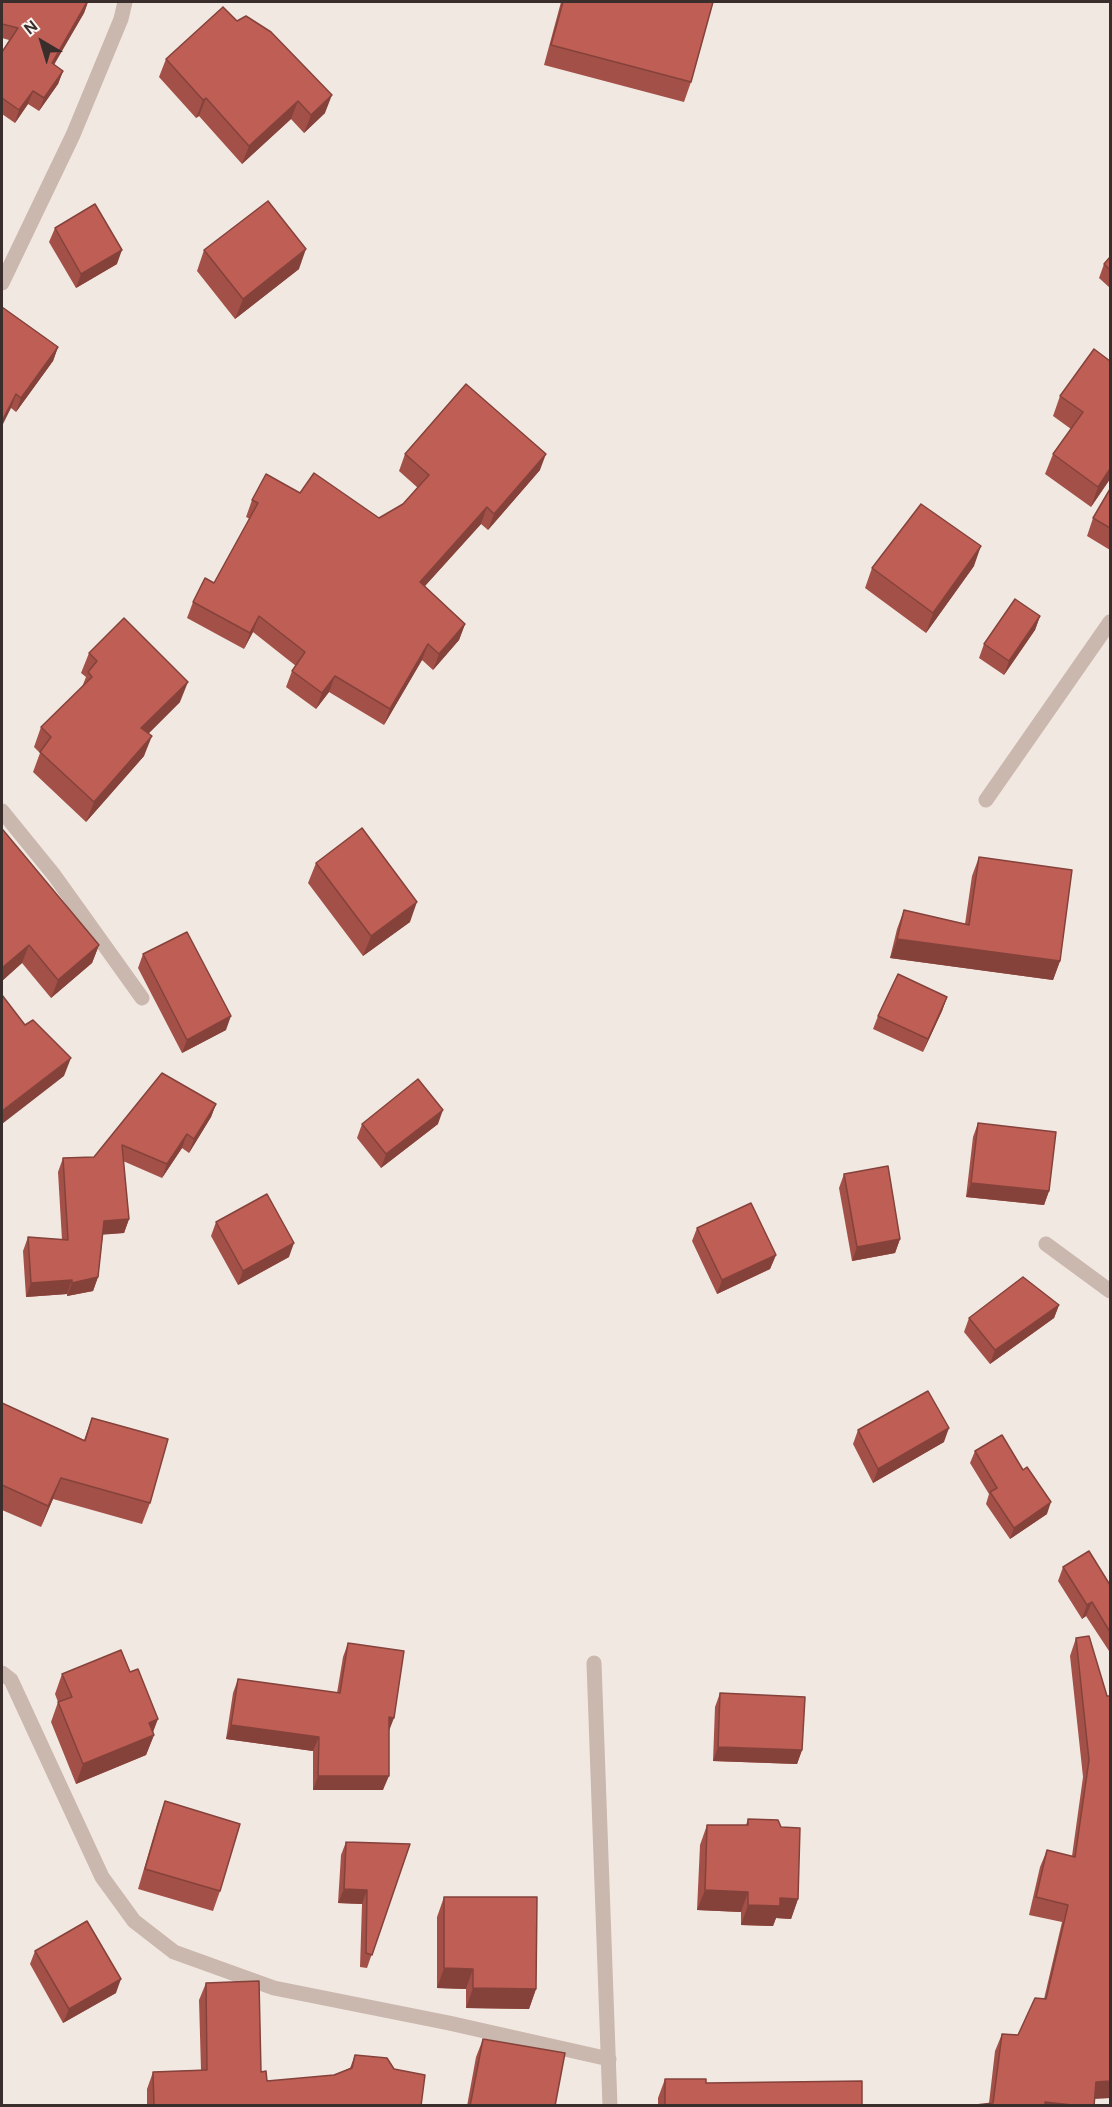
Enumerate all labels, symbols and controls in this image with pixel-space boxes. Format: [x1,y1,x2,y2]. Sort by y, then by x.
north arrow [12,12,72,72]
text: N [20,16,42,39]

